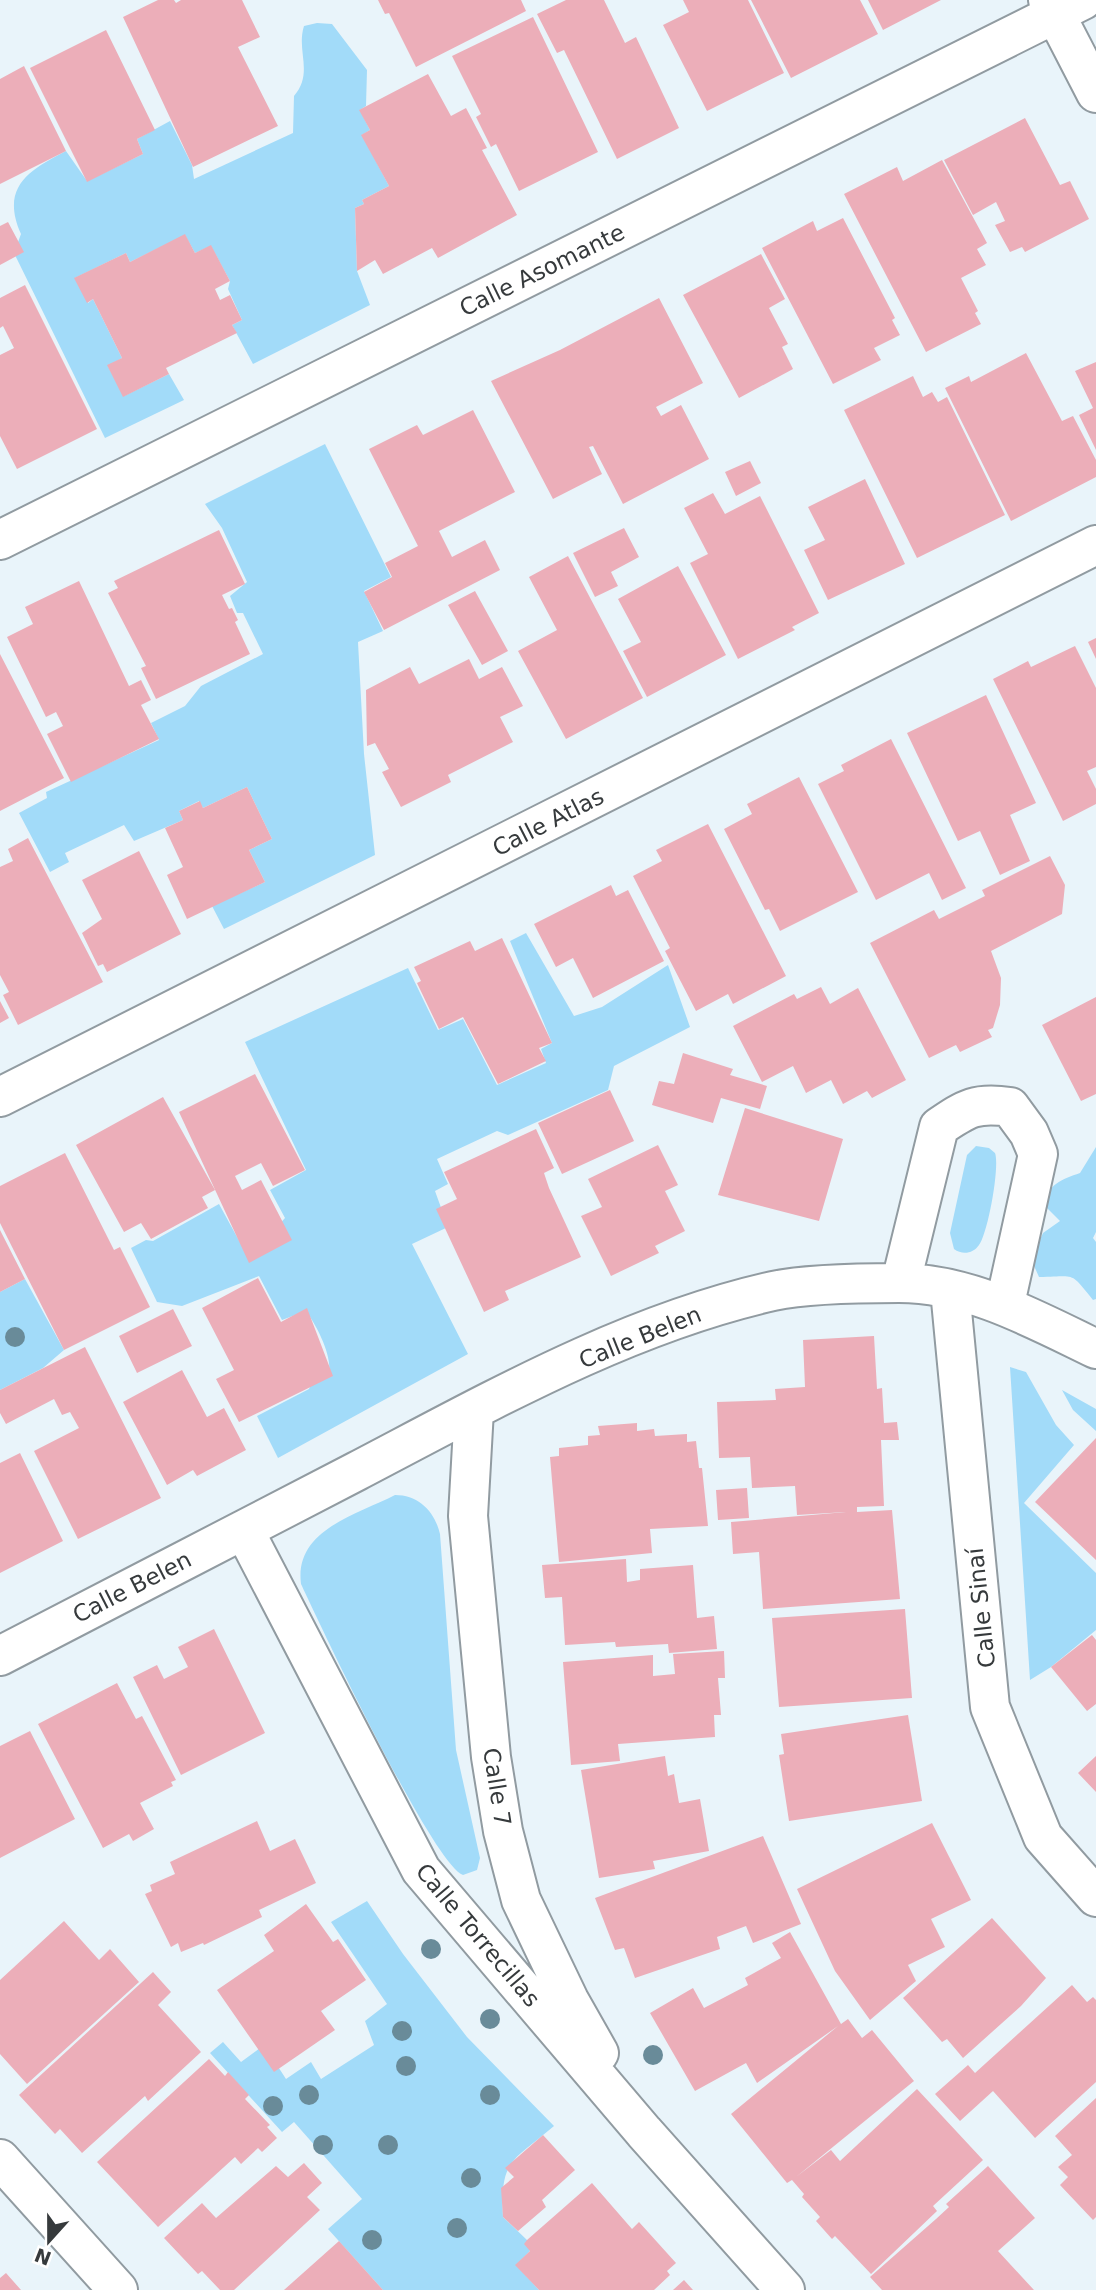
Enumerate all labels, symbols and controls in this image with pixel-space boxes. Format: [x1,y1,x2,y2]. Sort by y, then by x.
street label: Calle Asomante [455,219,629,321]
street label: Calle Atlas [488,783,608,861]
street label: Calle Belen [575,1301,705,1373]
street label: Calle Belen [68,1546,196,1628]
street label: Calle Sinaí [962,1546,1000,1669]
street label: Calle 7 [478,1746,516,1828]
street label: Calle Torrecillas [411,1858,545,2012]
north arrow [14,2206,84,2276]
text: N [32,2244,54,2270]

